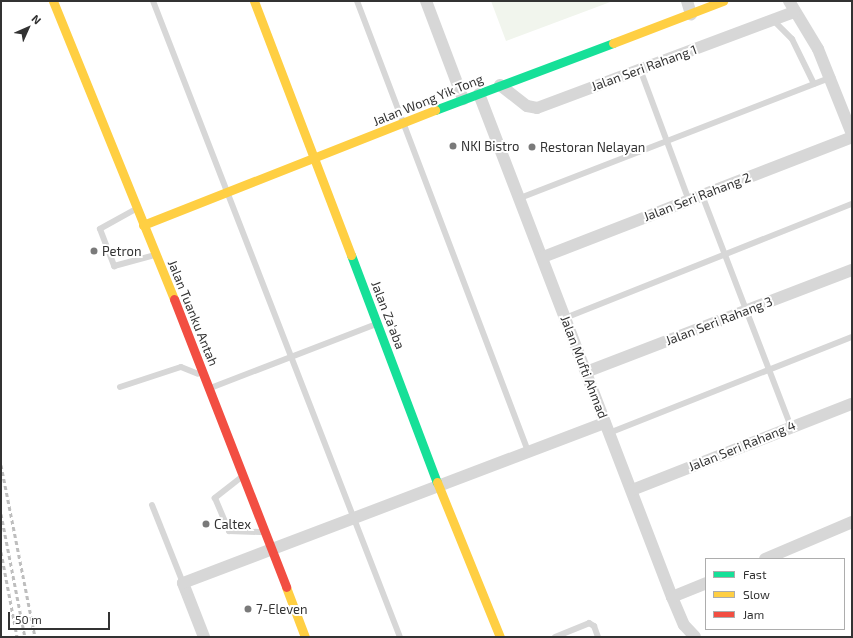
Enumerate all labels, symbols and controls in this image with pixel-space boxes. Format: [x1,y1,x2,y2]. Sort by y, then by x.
north arrow [8,8,48,48]
text: N [29,12,44,27]
street label: Jalan Seri Rahang 1 [589,42,699,94]
street label: Jalan Wong Yik Tong [370,71,486,129]
place label: NKI Bistro [461,138,519,154]
place label: Restoran Nelayan [540,139,645,155]
marker: NKI Bistro [448,141,458,151]
marker: Restoran Nelayan [527,142,537,152]
street label: Jalan Seri Rahang 2 [641,169,753,225]
place label: Petron [102,243,142,259]
marker: Petron [89,246,99,256]
street label: Jalan Tuanku Antah [164,257,222,369]
street label: Jalan Za'aba [368,279,408,351]
street label: Jalan Seri Rahang 3 [663,293,775,349]
street label: Jalan Mufti Ahmad [557,313,611,421]
street label: Jalan Seri Rahang 4 [686,417,798,475]
place label: Caltex [214,516,251,532]
marker: Caltex [201,519,211,529]
legend [705,558,845,630]
text: Fast [743,567,766,581]
text: Slow [743,587,770,601]
place label: 7-Eleven [256,601,308,617]
scale bar [10,604,112,630]
marker: 7-Eleven [243,604,253,614]
text: Jam [743,607,764,621]
text: 50 m [15,612,42,626]

